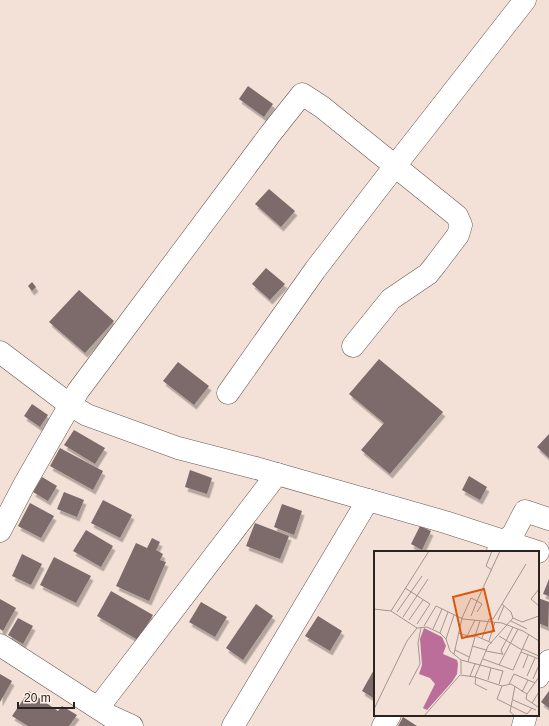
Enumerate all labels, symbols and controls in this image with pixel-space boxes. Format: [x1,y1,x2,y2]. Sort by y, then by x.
inset map [374,551,539,716]
scale bar [18,684,74,710]
text: 20 m [24,691,51,705]

